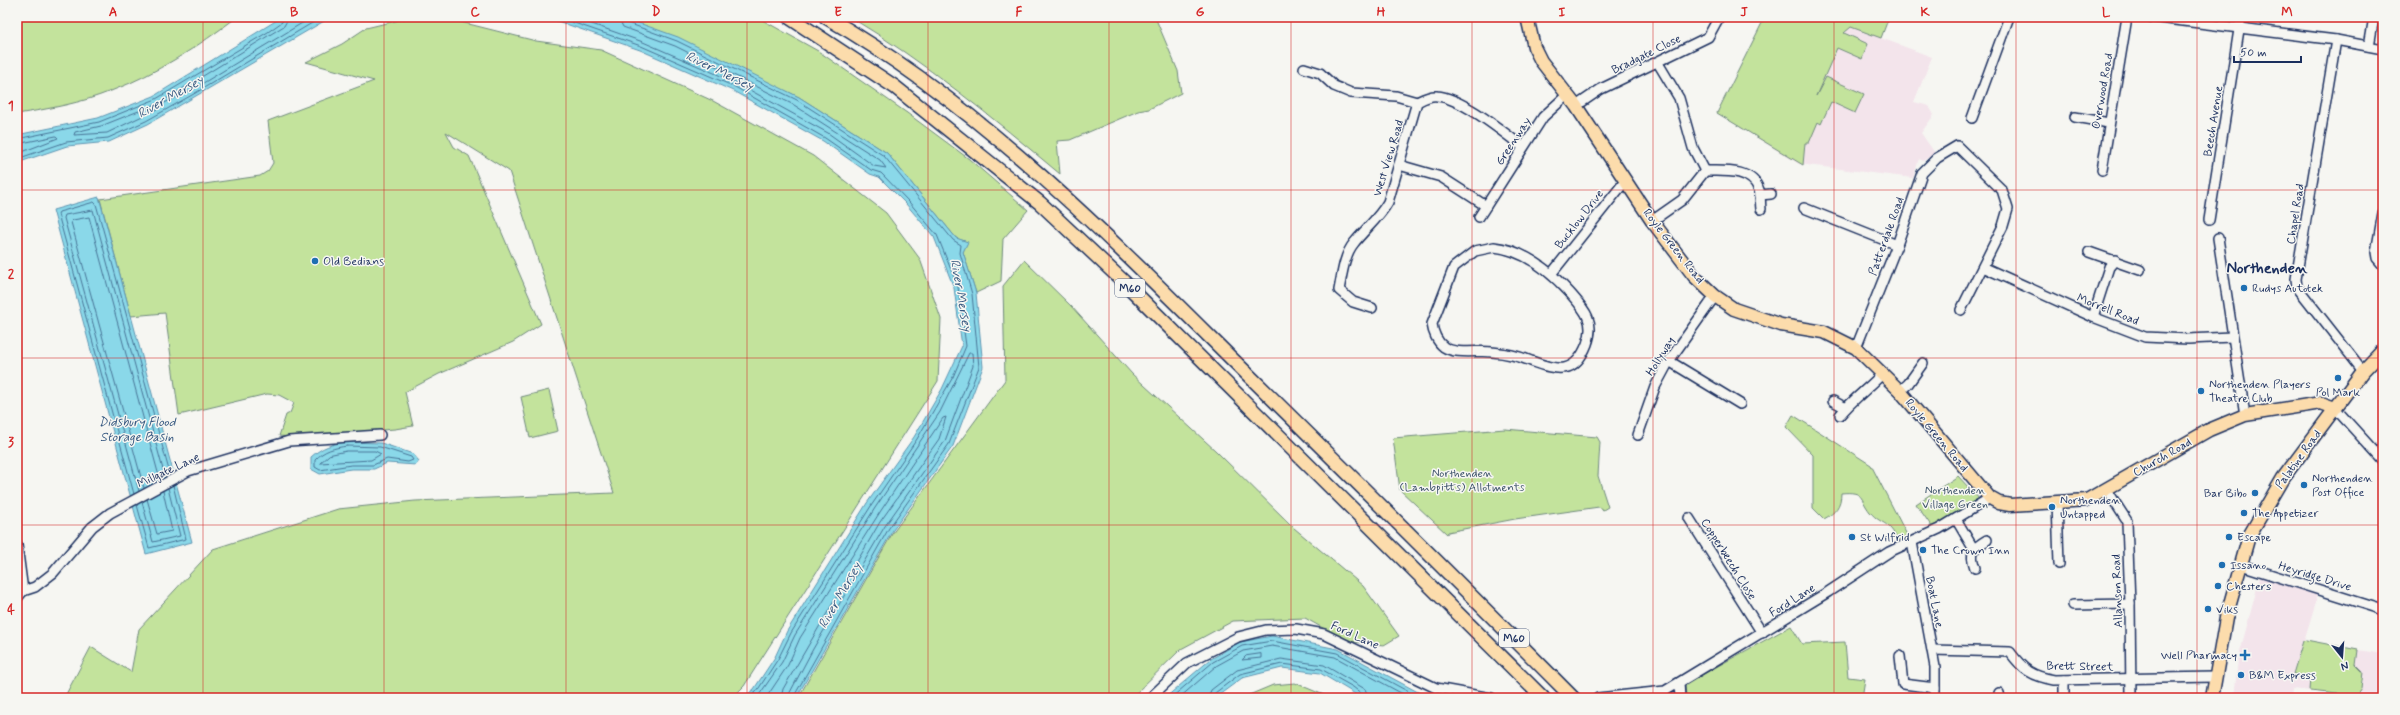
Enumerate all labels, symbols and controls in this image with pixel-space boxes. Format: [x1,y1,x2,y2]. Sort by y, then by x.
text: A [109,4,117,21]
text: B [290,4,299,21]
text: C [470,4,480,21]
text: D [652,4,661,21]
text: E [834,4,842,21]
text: F [1016,4,1023,21]
text: G [1196,4,1205,21]
text: H [1377,4,1386,21]
text: I [1559,4,1566,21]
text: J [1740,4,1748,21]
text: K [1920,4,1930,21]
text: L [2102,4,2111,21]
text: M [2281,4,2293,21]
street label: Bradgate Close [1609,31,1684,79]
scale bar [2234,38,2301,64]
text: 50 m [2240,45,2267,61]
water label: River Mersey [683,48,757,95]
street label: Overwood Road [2088,52,2118,130]
water label: River Mersey [135,72,207,122]
street label: Beech Avenue [2200,84,2227,158]
text: 1 [8,98,14,115]
street label: Greenway [1492,114,1535,169]
street label: West View Road [1370,118,1408,199]
street label: Chapel Road [2283,183,2309,246]
street label: Bucklow Drive [1552,187,1608,252]
street label: Patterdale Road [1865,195,1909,278]
street label: Royle Green Road [1639,206,1708,287]
place label: Old Bedians [323,254,384,270]
marker: Old Bedians [310,256,320,266]
water label: River Mersey [946,258,975,333]
district label: Northenden [2227,258,2308,279]
text: 2 [8,266,15,283]
road number: M60 [1115,279,1145,297]
place label: Rudys Autotek [2252,281,2323,297]
marker: Rudys Autotek [2239,283,2249,293]
street label: Morrell Road [2074,290,2141,330]
street label: Hollyway [1643,334,1679,379]
marker: Pol Mark [2333,373,2343,383]
place label: Northenden Players Theatre Club [2209,377,2311,407]
place label: Pol Mark [2316,385,2360,401]
marker: Northenden Players Theatre Club [2196,386,2206,396]
street label: Royle Green Road [1901,396,1972,476]
water label: Didsbury Flood Storage Basin [98,414,177,446]
street label: Palatine Road [2272,427,2326,492]
text: 3 [8,434,14,451]
street label: Church Road [2130,435,2195,481]
street label: Millgate Lane [135,449,202,492]
park label: Northenden (Lambpitts) Allotments [1399,466,1525,496]
place label: Northenden Post Office [2312,471,2373,501]
marker: Northenden Post Office [2299,480,2309,490]
park label: Northenden Village Green [1922,483,1988,513]
place label: Bar Bibo [2204,486,2247,502]
marker: Bar Bibo [2250,488,2260,498]
place label: Northenden Untapped [2060,493,2121,523]
marker: Northenden Untapped [2047,502,2057,512]
place label: The Appetizer [2252,506,2318,522]
marker: The Appetizer [2239,508,2249,518]
street label: Copperbeech Close [1697,516,1760,603]
place label: St Wilfrid [1860,530,1909,546]
place label: Escape [2237,530,2271,546]
marker: St Wilfrid [1847,532,1857,542]
marker: Escape [2224,532,2234,542]
place label: The Crown Inn [1931,543,2009,559]
marker: The Crown Inn [1918,545,1928,555]
street label: Allanson Road [2109,554,2127,628]
place label: Issano [2230,558,2267,574]
street label: Heyridge Drive [2276,558,2353,597]
water label: River Mersey [815,559,866,632]
marker: Issano [2217,560,2227,570]
street label: Boat Lane [1921,575,1947,629]
place label: Chesters [2226,579,2271,595]
street label: Ford Lane [1766,580,1819,621]
marker: Chesters [2213,581,2223,591]
text: 4 [7,602,15,619]
place label: Viks [2216,602,2238,618]
marker: Viks [2203,604,2213,614]
street label: Ford Lane [1328,618,1381,654]
road number: M60 [1499,629,1529,647]
north arrow [2322,637,2362,677]
place label: Well Pharmacy [2161,648,2237,664]
marker: Well Pharmacy [2240,650,2250,660]
street label: Brett Street [2046,658,2114,676]
text: N [2339,658,2350,673]
place label: B&M Express [2249,668,2316,684]
marker: B&M Express [2236,670,2246,680]

